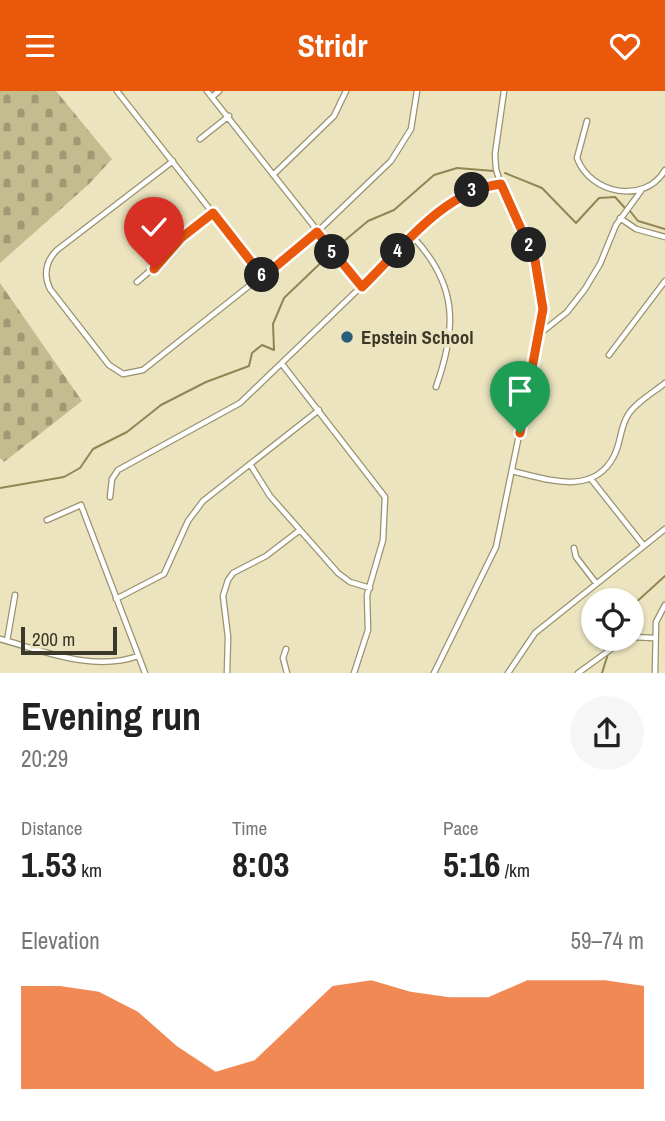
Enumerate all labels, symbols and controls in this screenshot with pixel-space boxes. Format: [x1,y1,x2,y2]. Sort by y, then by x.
text: Stridr [298,24,367,67]
icon: menu [21,27,59,65]
icon: heart [606,27,644,65]
pin: 3 [454,173,490,207]
text: 3 [467,176,476,202]
pin [124,197,184,269]
icon: check [135,208,173,246]
pin: 2 [512,227,546,263]
text: 2 [524,231,533,257]
pin: 4 [380,233,416,269]
pin: 5 [314,235,350,269]
text: 4 [393,237,402,263]
text: 5 [327,238,336,264]
pin: 6 [244,257,280,293]
text: 6 [257,261,266,287]
place label: Epstein School [361,324,474,350]
marker: Epstein School [339,329,355,345]
pin [490,361,550,433]
icon: arrive [501,372,539,410]
map controls [581,588,644,651]
button: locate [581,588,644,651]
scale bar [21,624,117,656]
text: 200 m [32,626,75,652]
text: Evening run [21,691,201,742]
button: share [570,696,644,770]
text: 20:29 [21,743,68,774]
text: Distance [21,815,82,841]
text: Time [232,815,267,841]
text: Pace [443,815,479,841]
text: 1.53 [21,841,77,888]
text: 8:03 [232,841,289,888]
text: 5:16 [443,841,500,888]
text: km [77,857,102,883]
text: /km [500,857,530,883]
text: Elevation [21,925,100,956]
text: 59–74 m [571,925,644,956]

